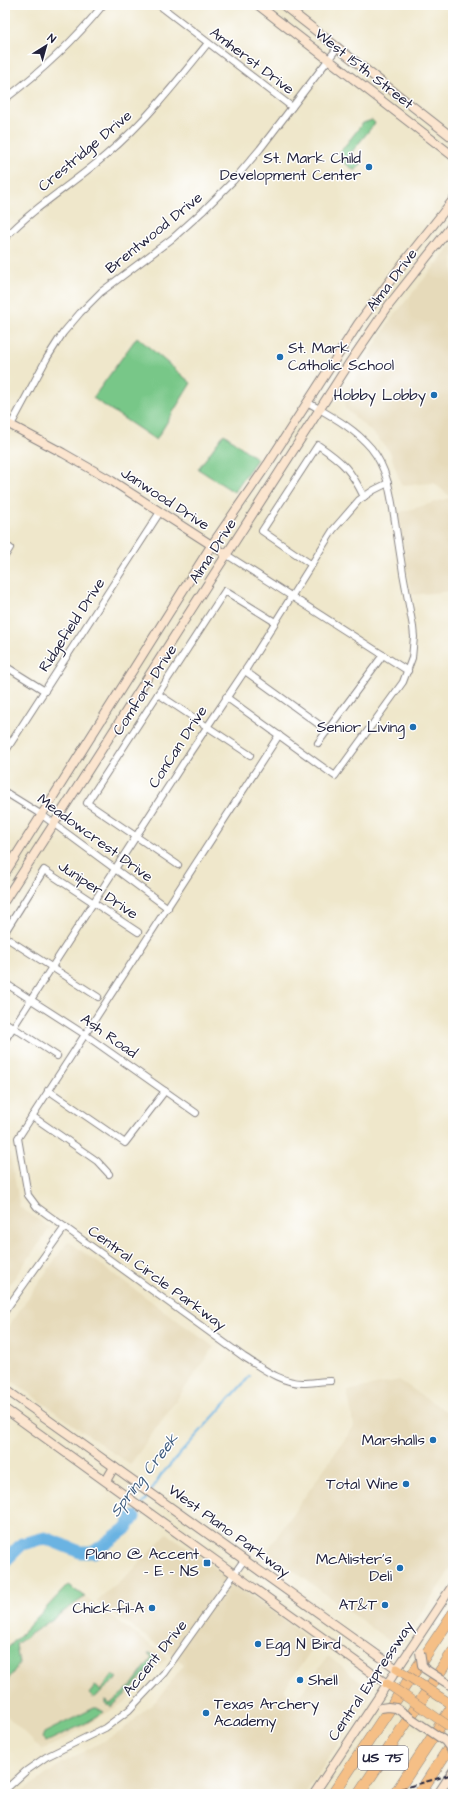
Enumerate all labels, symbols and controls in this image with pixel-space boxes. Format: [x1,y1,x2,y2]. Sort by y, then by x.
street label: Amherst Drive [205,22,299,100]
street label: West 15th Street [310,24,418,114]
north arrow [26,26,66,66]
text: N [44,30,59,47]
street label: Crestridge Drive [33,105,137,197]
place label: St. Mark Child Development Center [220,148,361,186]
marker: St. Mark Child Development Center [364,162,374,172]
street label: Brentwood Drive [101,187,207,279]
street label: Alma Drive [362,244,422,316]
place label: St. Mark Catholic School [288,338,394,376]
marker: St. Mark Catholic School [275,352,285,362]
place label: Hobby Lobby [333,385,426,407]
marker: Hobby Lobby [429,390,439,400]
street label: Janwood Drive [117,462,213,536]
street label: Alma Drive [184,514,242,588]
street label: Ridgefield Drive [34,574,111,677]
street label: Comfort Drive [108,640,182,740]
street label: ConCan Drive [143,702,213,792]
place label: Senior Living [317,717,405,739]
marker: Senior Living [408,722,418,732]
street label: Meadowcrest Drive [33,789,157,887]
street label: Juniper Drive [54,856,142,924]
street label: Ash Road [76,1009,142,1063]
street label: Central Circle Parkway [83,1221,230,1336]
water label: Spring Creek [104,1428,185,1522]
place label: Marshalls [362,1430,425,1451]
marker: Marshalls [428,1435,438,1445]
place label: Total Wine [326,1474,398,1495]
marker: Total Wine [401,1479,411,1489]
street label: West Plano Parkway [163,1480,294,1583]
place label: Plano @ Accent - E - NS [86,1544,199,1582]
place label: McAlister's Deli [316,1549,393,1587]
marker: Plano @ Accent - E - NS [202,1558,212,1568]
marker: McAlister's Deli [395,1563,405,1573]
place label: AT&T [339,1595,378,1616]
place label: Chick-fil-A [73,1598,144,1619]
marker: AT&T [380,1600,390,1610]
marker: Chick-fil-A [147,1603,157,1613]
street label: Accent Drive [118,1615,192,1701]
street label: Central Expressway [323,1617,420,1746]
place label: Egg N Bird [266,1634,341,1656]
marker: Egg N Bird [253,1639,263,1649]
place label: Shell [308,1670,338,1691]
marker: Shell [295,1675,305,1685]
place label: Texas Archery Academy [214,1694,319,1733]
marker: Texas Archery Academy [201,1708,211,1718]
road number: US 75 [358,1746,408,1770]

